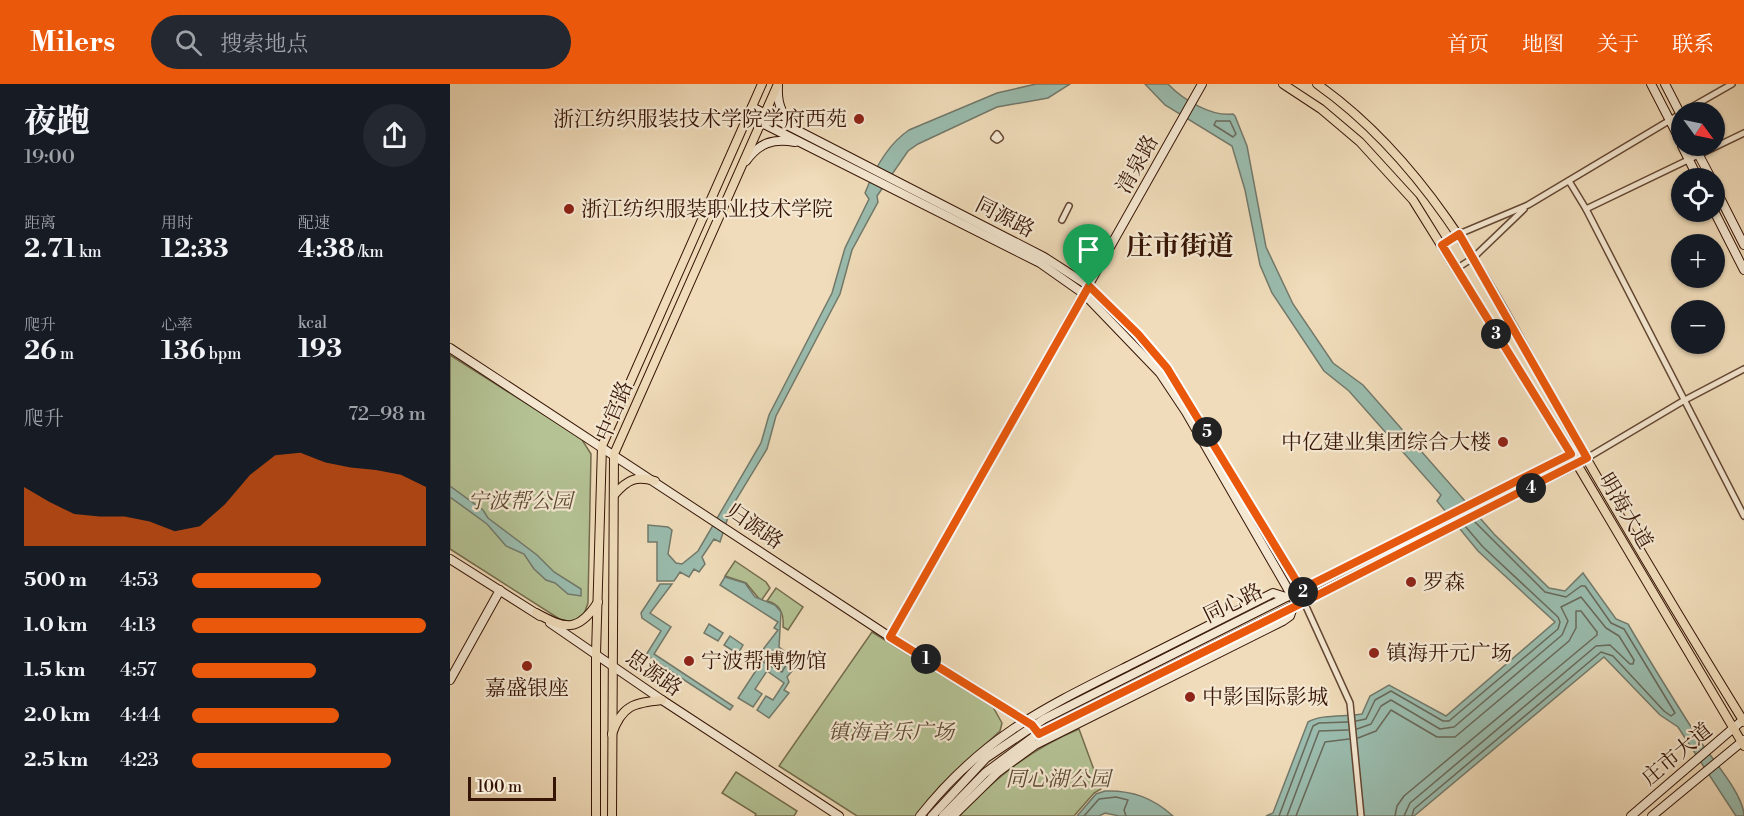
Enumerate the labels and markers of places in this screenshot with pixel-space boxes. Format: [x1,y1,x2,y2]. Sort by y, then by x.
place label: 浙江纺织服装技术学院学府西苑 [553,107,847,133]
marker: 浙江纺织服装技术学院学府西苑 [852,112,866,126]
place label: 浙江纺织服装职业技术学院 [581,197,833,223]
marker: 浙江纺织服装职业技术学院 [562,202,576,216]
pin [1063,224,1114,286]
pin: 3 [1481,319,1511,349]
pin: 5 [1192,417,1222,447]
place label: 中亿建业集团综合大楼 [1281,430,1491,456]
marker: 中亿建业集团综合大楼 [1496,435,1510,449]
pin: 4 [1516,473,1546,503]
place label: 罗森 [1423,570,1465,596]
marker: 罗森 [1404,575,1418,589]
pin: 2 [1288,577,1318,607]
place label: 镇海开元广场 [1386,641,1512,667]
pin: 1 [911,644,941,674]
marker: 镇海开元广场 [1367,646,1381,660]
place label: 宁波帮博物馆 [701,649,827,675]
marker: 宁波帮博物馆 [682,654,696,668]
marker: 嘉盛银座 [520,659,534,673]
place label: 嘉盛银座 [485,676,569,702]
place label: 中影国际影城 [1202,685,1328,711]
marker: 中影国际影城 [1183,690,1197,704]

